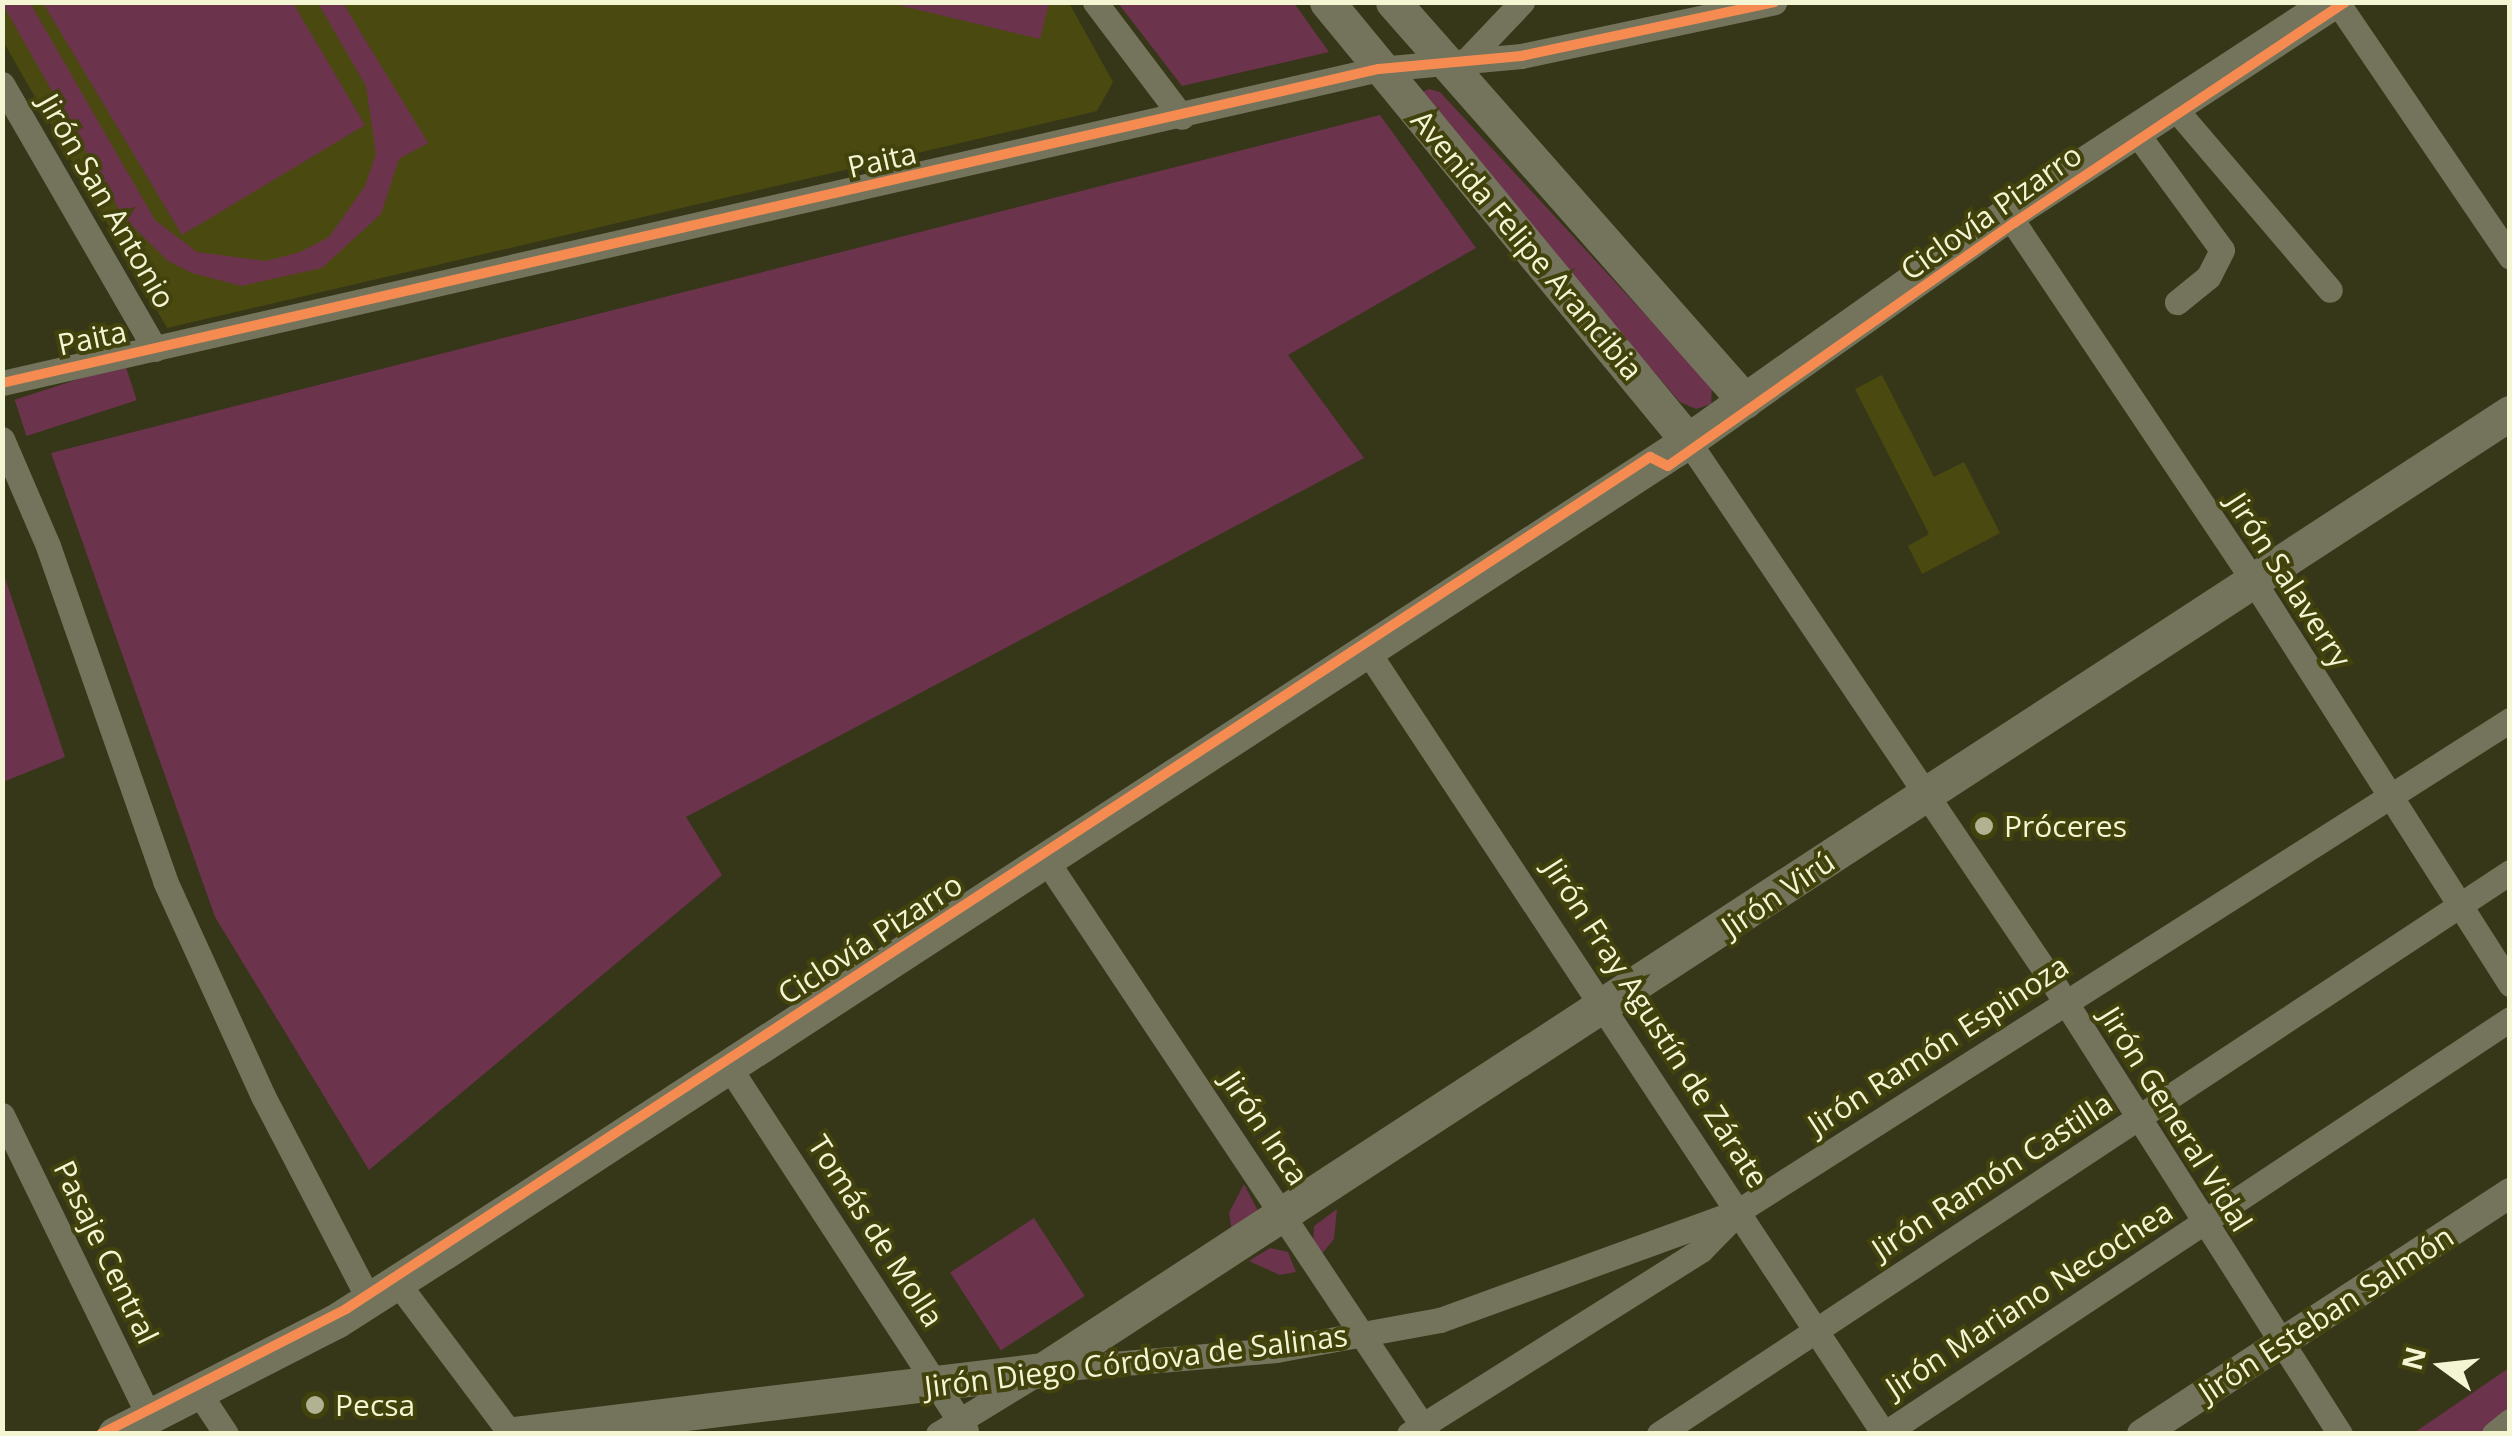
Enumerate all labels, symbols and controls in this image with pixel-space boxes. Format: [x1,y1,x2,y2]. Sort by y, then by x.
street label: Jirón San Antonio [31,87,183,315]
street label: Avenida Felipe Arancibia [1404,103,1650,387]
street label: Paita [844,135,920,185]
street label: Ciclovía Pizarro [1894,136,2088,288]
street label: Paita [54,313,130,363]
street label: Jirón Salaverry [2219,486,2359,674]
place label: Próceres [2004,808,2127,844]
marker: Próceres [1973,815,1995,837]
street label: Jirón Virú [1715,843,1841,945]
street label: Jirón Fray Agustín de Zárate [1536,852,1776,1194]
street label: Ciclovía Pizarro [771,866,969,1012]
street label: Jirón Ramón Espinoza [1801,947,2075,1143]
street label: Jirón General Vidal [2092,1000,2260,1238]
street label: Jirón Inca [1214,1064,1316,1192]
street label: Jirón Ramón Castilla [1865,1085,2119,1267]
street label: Tomás de Molla [801,1129,951,1333]
street label: Pasaje Central [46,1155,166,1349]
street label: Jirón Mariano Necochea [1879,1193,2179,1405]
street label: Jirón Esteban Salmón [2192,1218,2460,1410]
north arrow [2392,1316,2492,1416]
street label: Jirón Diego Córdova de Salinas [922,1317,1350,1405]
text: N [2392,1342,2434,1374]
place label: Pecsa [335,1387,415,1423]
marker: Pecsa [304,1394,326,1416]

